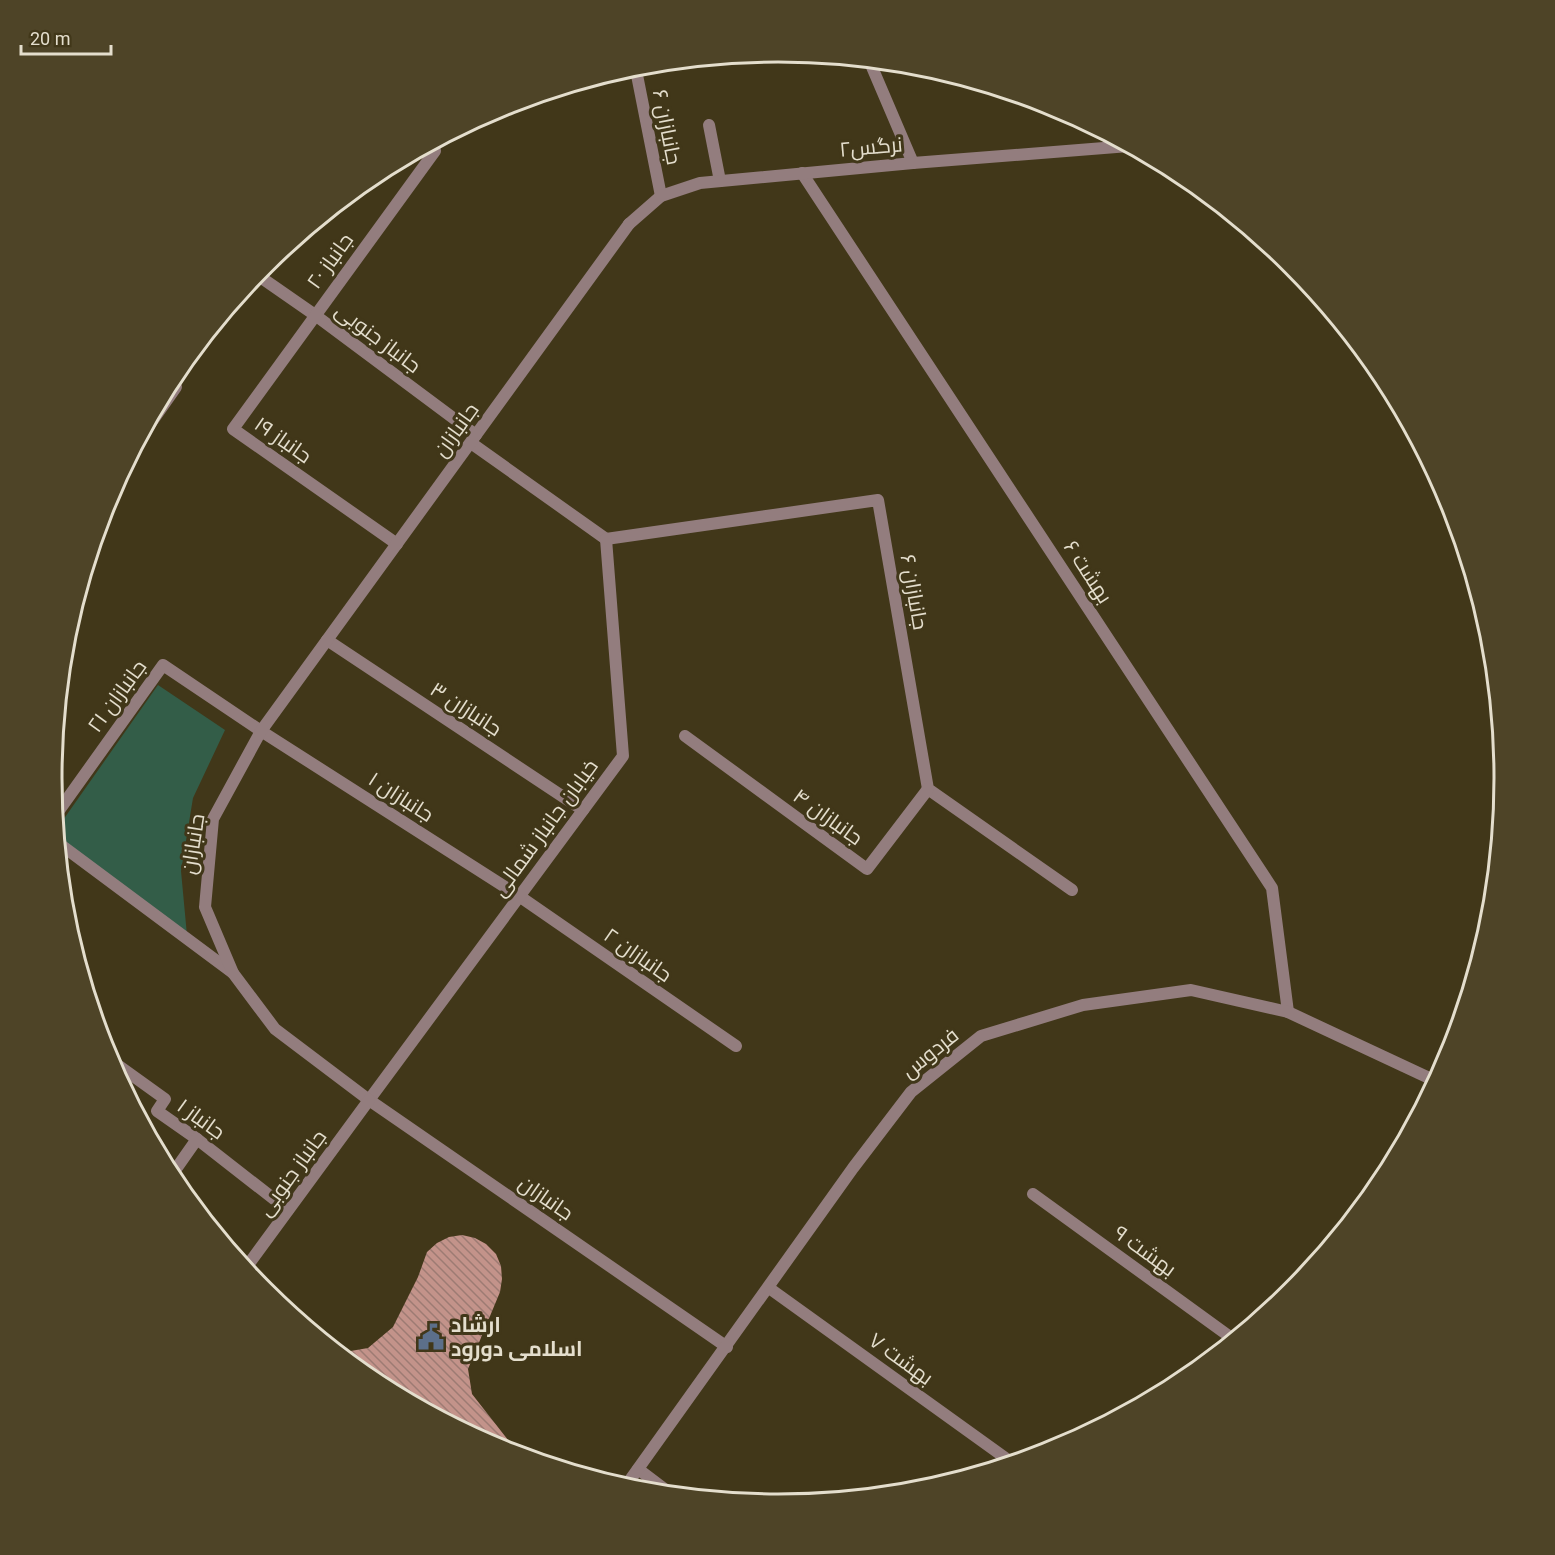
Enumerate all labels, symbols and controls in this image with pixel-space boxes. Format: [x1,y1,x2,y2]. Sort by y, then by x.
scale bar [21,18,111,56]
text: 20 m [30,28,70,49]
street label: جانبازان ۶ [647,87,686,167]
street label: نرگس۲ [838,132,904,163]
street label: جانباز ۲۰ [302,229,358,293]
street label: جانباز جنوبی [330,298,425,379]
street label: جانبازان [428,398,484,462]
street label: جانباز ۱۹ [250,412,316,468]
street label: بهشت ۶ [1058,536,1117,608]
street label: جانبازان ۶ [895,552,932,632]
street label: جانبازان ۲۱ [83,655,152,738]
street label: جانبازان ۳ [425,677,506,742]
street label: خیابان جانباز شمالی [487,755,604,902]
street label: جانبازان ۱ [363,767,438,828]
street label: جانبازان ۴ [788,784,867,851]
street label: جانبازان [176,812,211,876]
street label: جانبازان ۲ [599,923,677,988]
street label: فردوس [897,1023,964,1084]
street label: جانباز ۱ [172,1094,230,1144]
street label: جانباز جنوبی [253,1125,332,1221]
street label: جانبازان [514,1171,578,1226]
street label: بهشت ۹ [1109,1220,1181,1282]
place label: ارشاد اسلامی دورود [451,1313,583,1362]
public building icon: ارشاد اسلامی دورود [416,1322,446,1352]
street label: بهشت ۷ [864,1328,938,1391]

